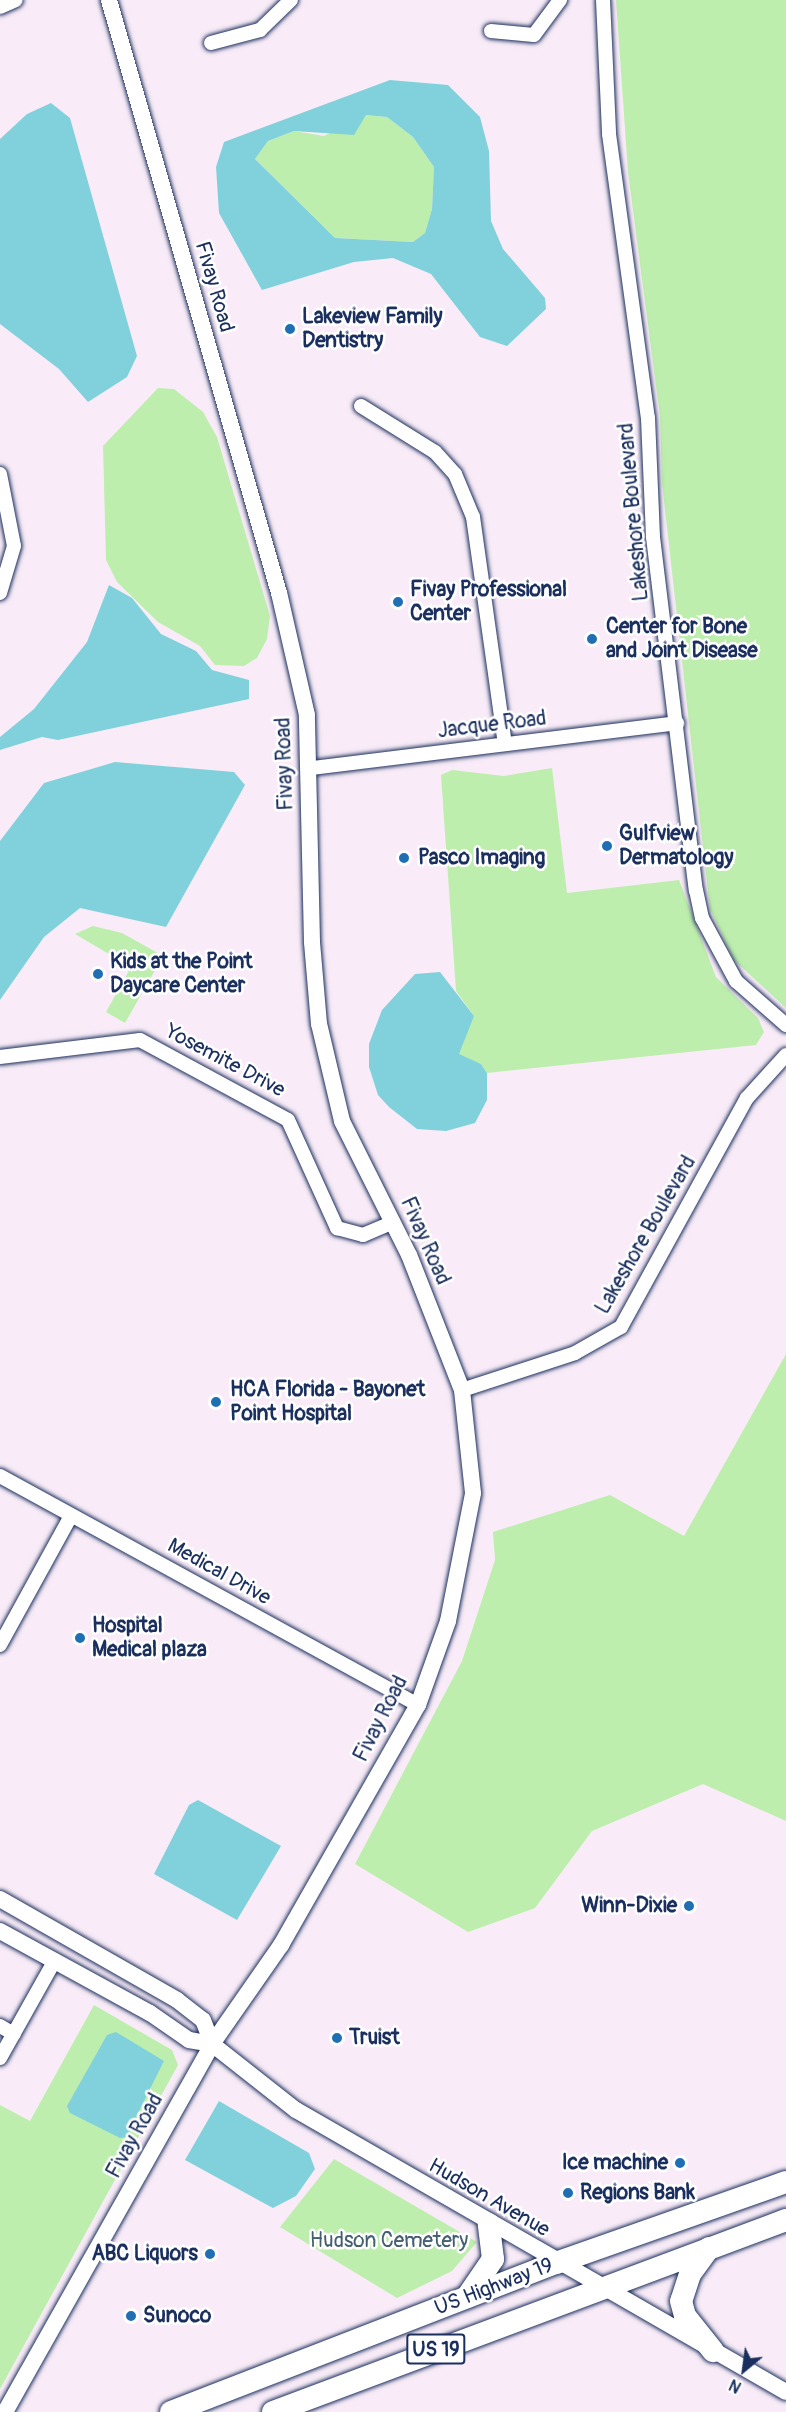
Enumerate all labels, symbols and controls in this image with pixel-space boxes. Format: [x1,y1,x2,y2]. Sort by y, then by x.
street label: Fivay Road [189,239,239,335]
place label: Lakeview Family Dentistry [302,304,442,354]
marker: Lakeview Family Dentistry [283,322,297,336]
street label: Lakeshore Boulevard [614,422,654,602]
place label: Fivay Professional Center [410,577,567,627]
marker: Fivay Professional Center [391,595,405,609]
place label: Center for Bone and Joint Disease [606,614,758,664]
marker: Center for Bone and Joint Disease [583,630,601,648]
street label: Jacque Road [436,706,548,744]
street label: Fivay Road [271,717,299,811]
place label: Gulfview Dermatology [619,821,733,871]
marker: Gulfview Dermatology [600,839,614,853]
place label: Pasco Imaging [418,845,545,871]
marker: Pasco Imaging [395,849,413,867]
place label: Kids at the Point Daycare Center [110,949,253,999]
marker: Kids at the Point Daycare Center [91,967,105,981]
street label: Yosemite Drive [161,1019,289,1103]
street label: Lakeshore Boulevard [590,1151,702,1319]
street label: Fivay Road [395,1193,455,1289]
place label: HCA Florida - Bayonet Point Hospital [230,1377,425,1427]
marker: HCA Florida - Bayonet Point Hospital [207,1393,225,1411]
street label: Medical Drive [163,1533,275,1611]
place label: Hospital Medical plaza [92,1613,207,1663]
marker: Hospital Medical plaza [73,1631,87,1645]
street label: Fivay Road [349,1672,413,1766]
place label: Winn-Dixie [581,1893,677,1919]
marker: Winn-Dixie [682,1899,696,1913]
place label: Truist [349,2025,400,2051]
marker: Truist [330,2031,344,2045]
street label: Fivay Road [101,2089,169,2183]
place label: Ice machine [562,2150,668,2176]
street label: Hudson Avenue [424,2153,554,2243]
marker: Ice machine [673,2156,687,2170]
place label: Regions Bank [580,2180,695,2206]
marker: Regions Bank [561,2186,575,2200]
park label: Hudson Cemetery [310,2228,468,2254]
place label: ABC Liquors [91,2241,198,2267]
marker: ABC Liquors [203,2247,217,2261]
street label: US Highway 19 [431,2253,557,2321]
place label: Sunoco [143,2303,211,2329]
marker: Sunoco [124,2309,138,2323]
road number: US 19 [406,2332,466,2366]
north arrow [714,2340,774,2400]
text: N [726,2374,745,2397]

